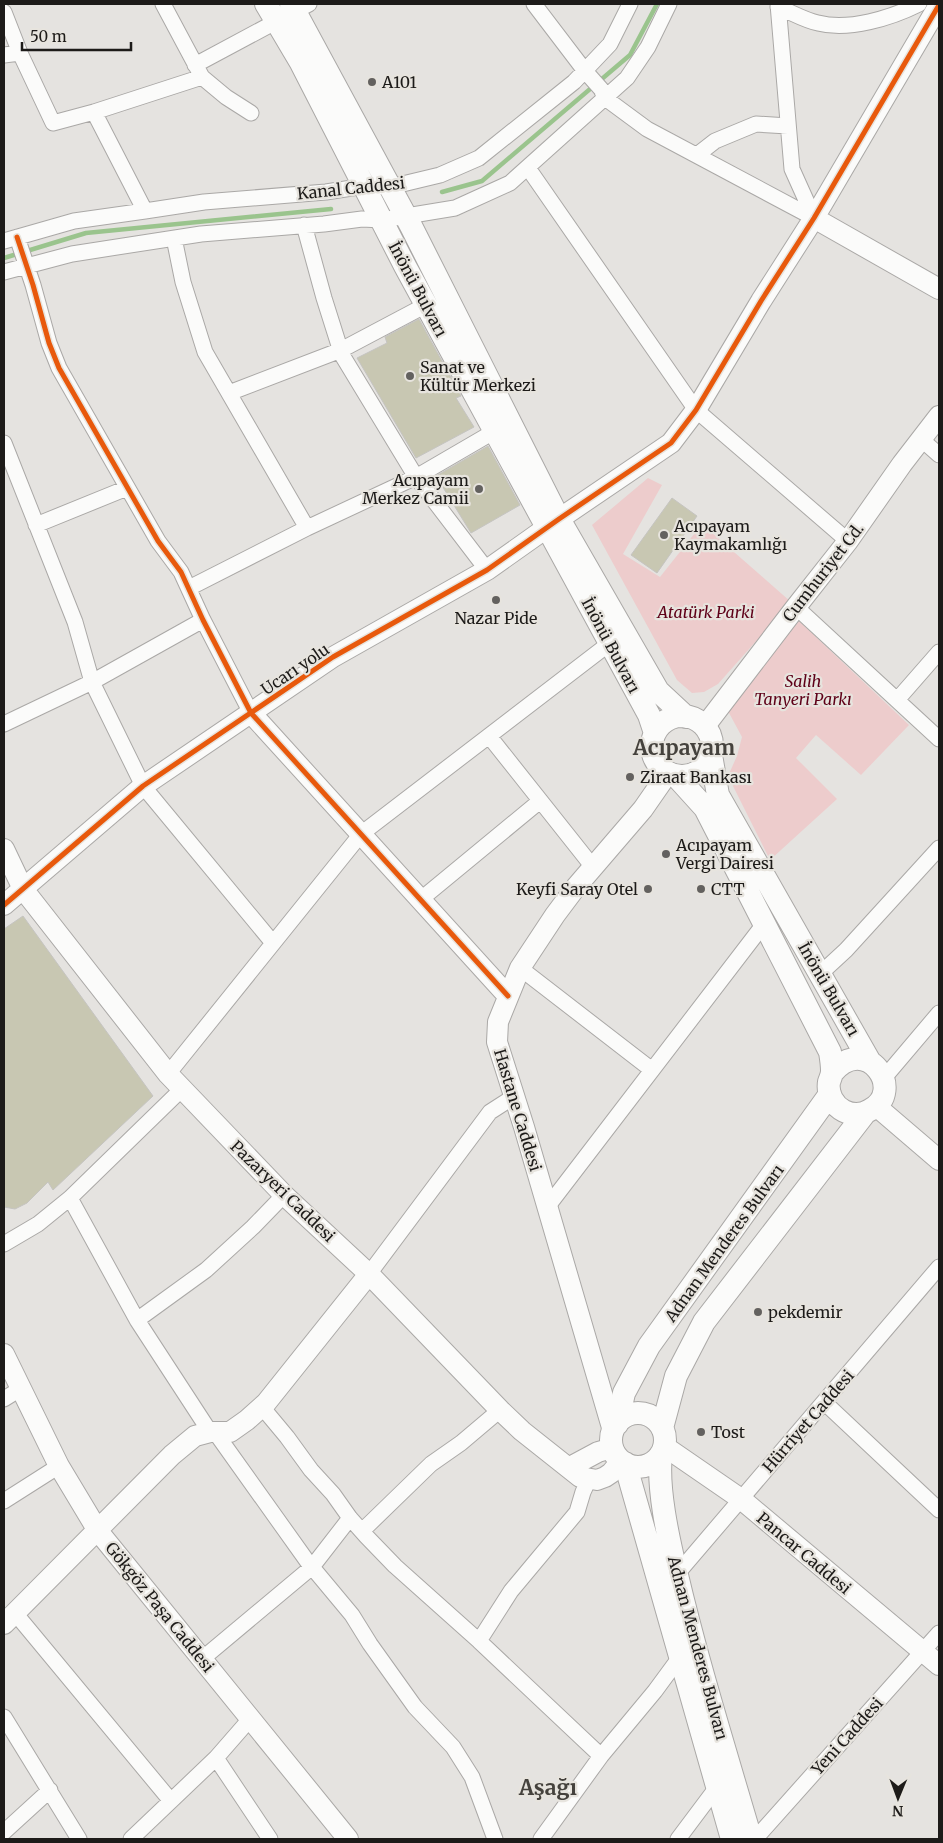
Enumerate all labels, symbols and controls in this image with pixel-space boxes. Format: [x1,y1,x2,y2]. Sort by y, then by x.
scale bar [22,20,131,52]
text: 50 m [30,27,67,46]
place label: A101 [381,72,417,92]
marker: A101 [366,76,378,88]
street label: Kanal Caddesi [296,172,406,204]
street label: İnönü Bulvarı [384,238,452,340]
place label: Sanat ve Kültür Merkezi [420,357,536,395]
marker: Sanat ve Kültür Merkezi [404,370,416,382]
place label: Acıpayam Merkez Camii [362,470,469,508]
marker: Acıpayam Merkez Camii [473,483,485,495]
place label: Acıpayam Kaymakamlığı [673,516,787,554]
street label: Cumhuriyet Cd. [778,519,868,625]
marker: Acıpayam Kaymakamlığı [658,529,670,541]
marker: Nazar Pide [490,594,502,606]
street label: İnönü Bulvarı [577,594,645,696]
park label: Atatürk Parki [656,602,755,622]
place label: Nazar Pide [455,608,537,628]
street label: Ucarı yolu [257,639,333,699]
park label: Salih Tanyeri Parkı [754,671,852,709]
district label: Acıpayam [632,734,735,761]
place label: Ziraat Bankası [640,767,752,787]
marker: Ziraat Bankası [624,771,636,783]
place label: Acıpayam Vergi Dairesi [675,835,774,873]
marker: Acıpayam Vergi Dairesi [660,848,672,860]
place label: Keyfi Saray Otel [516,879,638,899]
place label: CTT [711,879,745,899]
marker: Keyfi Saray Otel [642,883,654,895]
marker: CTT [695,883,707,895]
street label: İnönü Bulvarı [794,938,864,1040]
street label: Hastane Caddesi [490,1046,546,1174]
street label: Pazaryeri Caddesi [227,1136,339,1246]
street label: Adnan Menderes Bulvarı [660,1160,788,1326]
place label: pekdemir [768,1302,843,1322]
marker: pekdemir [752,1306,764,1318]
street label: Hürriyet Caddesi [758,1366,858,1476]
place label: Tost [711,1422,746,1442]
marker: Tost [695,1426,707,1438]
street label: Pancar Caddesi [753,1508,855,1598]
street label: Gökgöz Paşa Caddesi [101,1538,219,1676]
street label: Adnan Menderes Bulvarı [664,1553,732,1742]
street label: Yeni Caddesi [806,1693,887,1779]
north arrow [873,1773,923,1823]
district label: Aşağı [518,1774,577,1801]
text: N [892,1802,903,1820]

